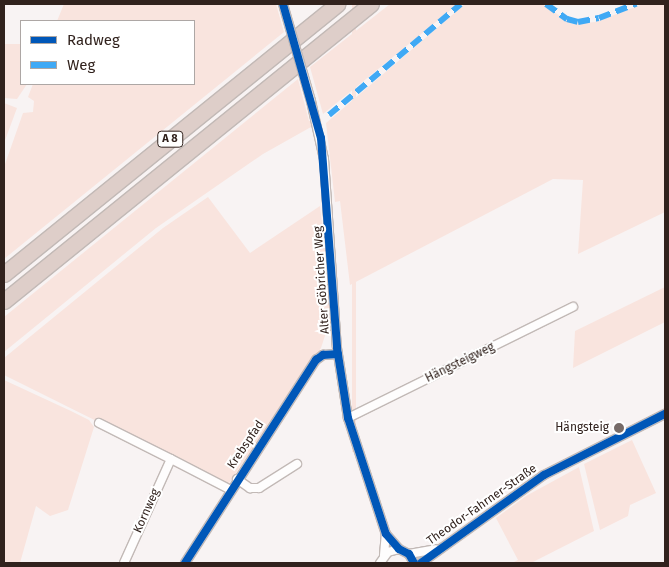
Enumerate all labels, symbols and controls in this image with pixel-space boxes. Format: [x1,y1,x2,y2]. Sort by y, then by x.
legend [20,20,195,85]
text: Radweg [67,31,120,49]
text: Weg [67,56,95,74]
road number: A 8 [156,130,184,148]
street label: Alter Göbricher Weg [311,225,333,335]
street label: Hängsteigweg [423,340,497,386]
street label: Krebspfad [225,418,267,472]
place label: Hängsteig [555,421,609,435]
marker: Hängsteig [613,422,625,434]
street label: Theodor-Fahrner-Straße [424,462,540,548]
street label: Kornweg [131,487,163,535]

